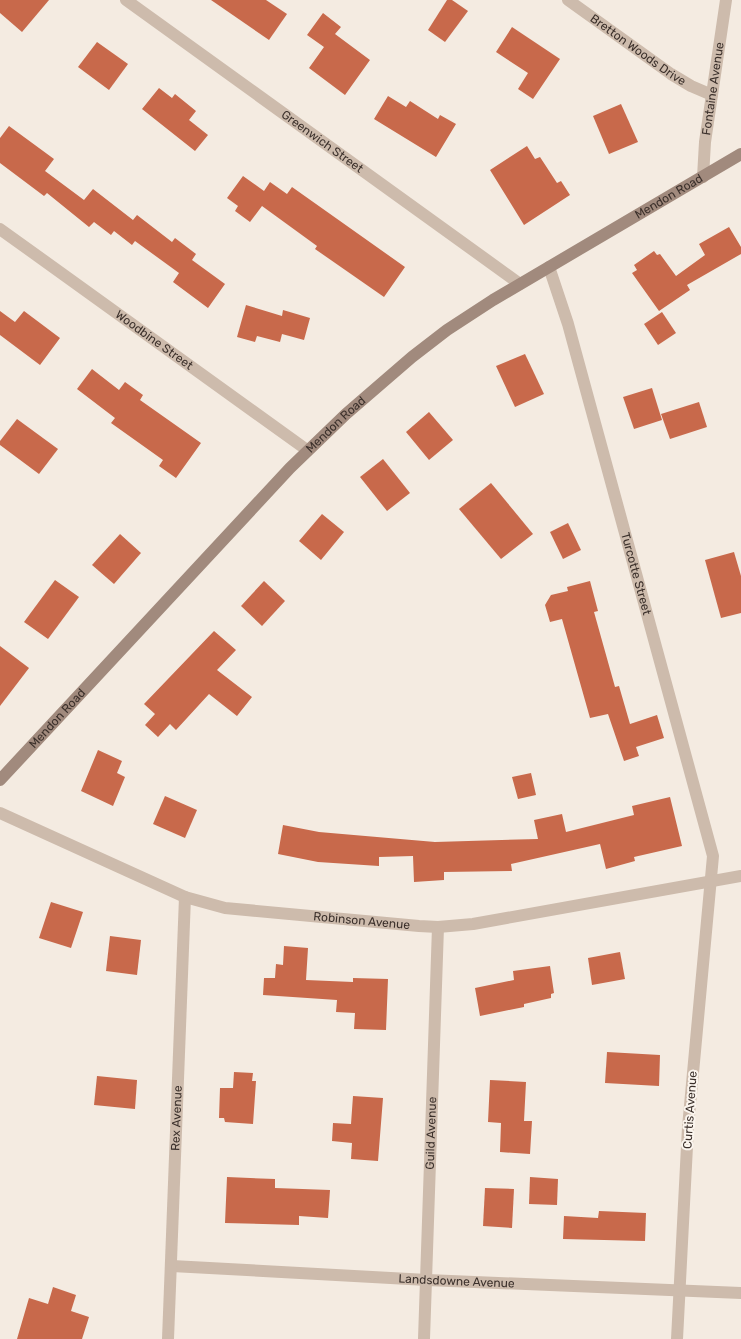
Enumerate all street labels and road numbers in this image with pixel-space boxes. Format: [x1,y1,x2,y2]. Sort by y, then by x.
street label: Bretton Woods Drive [588,11,689,88]
street label: Fontaine Avenue [699,41,727,136]
street label: Greenwich Street [279,107,366,176]
street label: Mendon Road [632,171,705,222]
street label: Woodbine Street [113,307,196,373]
street label: Mendon Road [303,393,368,456]
street label: Turcotte Street [618,531,654,617]
street label: Mendon Road [26,686,88,751]
street label: Robinson Avenue [313,909,411,932]
street label: Curtis Avenue [680,1070,700,1149]
street label: Rex Avenue [168,1085,185,1151]
street label: Guild Avenue [423,1096,439,1170]
street label: Landsdowne Avenue [398,1271,515,1291]

